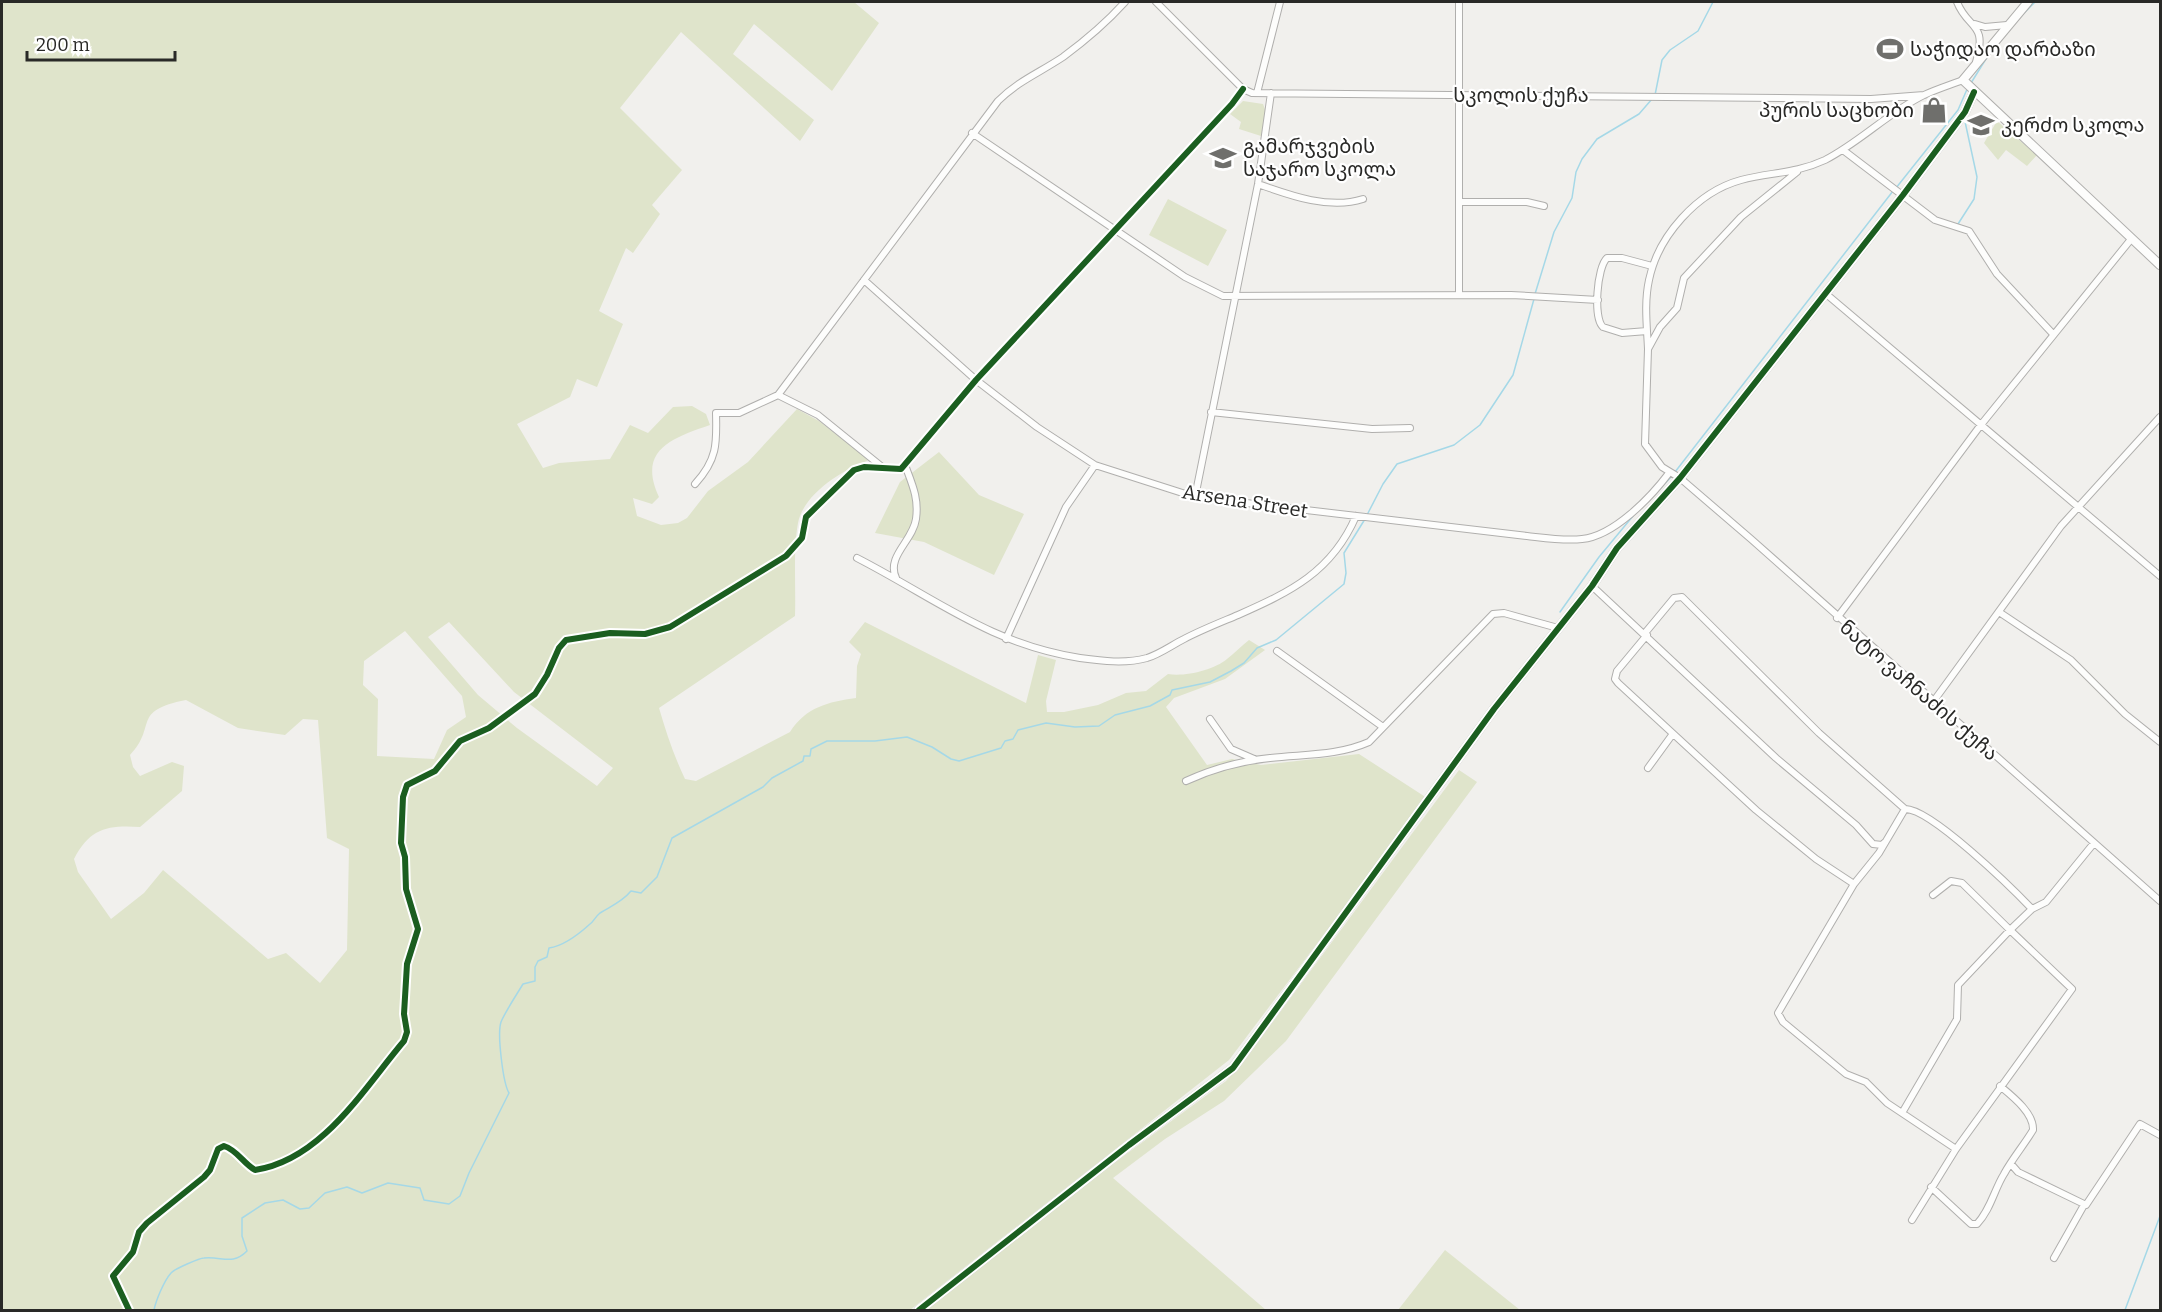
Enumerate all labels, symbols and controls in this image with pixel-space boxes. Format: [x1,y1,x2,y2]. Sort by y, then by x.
scale bar [27,24,176,62]
text: 200 m [36,34,90,56]
sports icon: საჭიდაო დარბაზი [1875,34,1905,64]
place label: საჭიდაო დარბაზი [1910,37,2096,62]
street label: სკოლის ქუჩა [1453,83,1589,108]
shop icon: პურის საცხობი [1919,95,1949,125]
place label: პურის საცხობი [1759,98,1914,122]
school or university icon: კერძო სკოლა [1966,110,1996,140]
place label: კერძო სკოლა [2001,113,2145,138]
place label: გამარჯვების საჯარო სკოლა [1243,134,1396,182]
school or university icon: გამარჯვების საჯარო სკოლა [1208,143,1238,173]
street label: Arsena Street [1180,479,1310,523]
street label: ნატო ვაჩნაძის ქუჩა [1835,615,2003,765]

